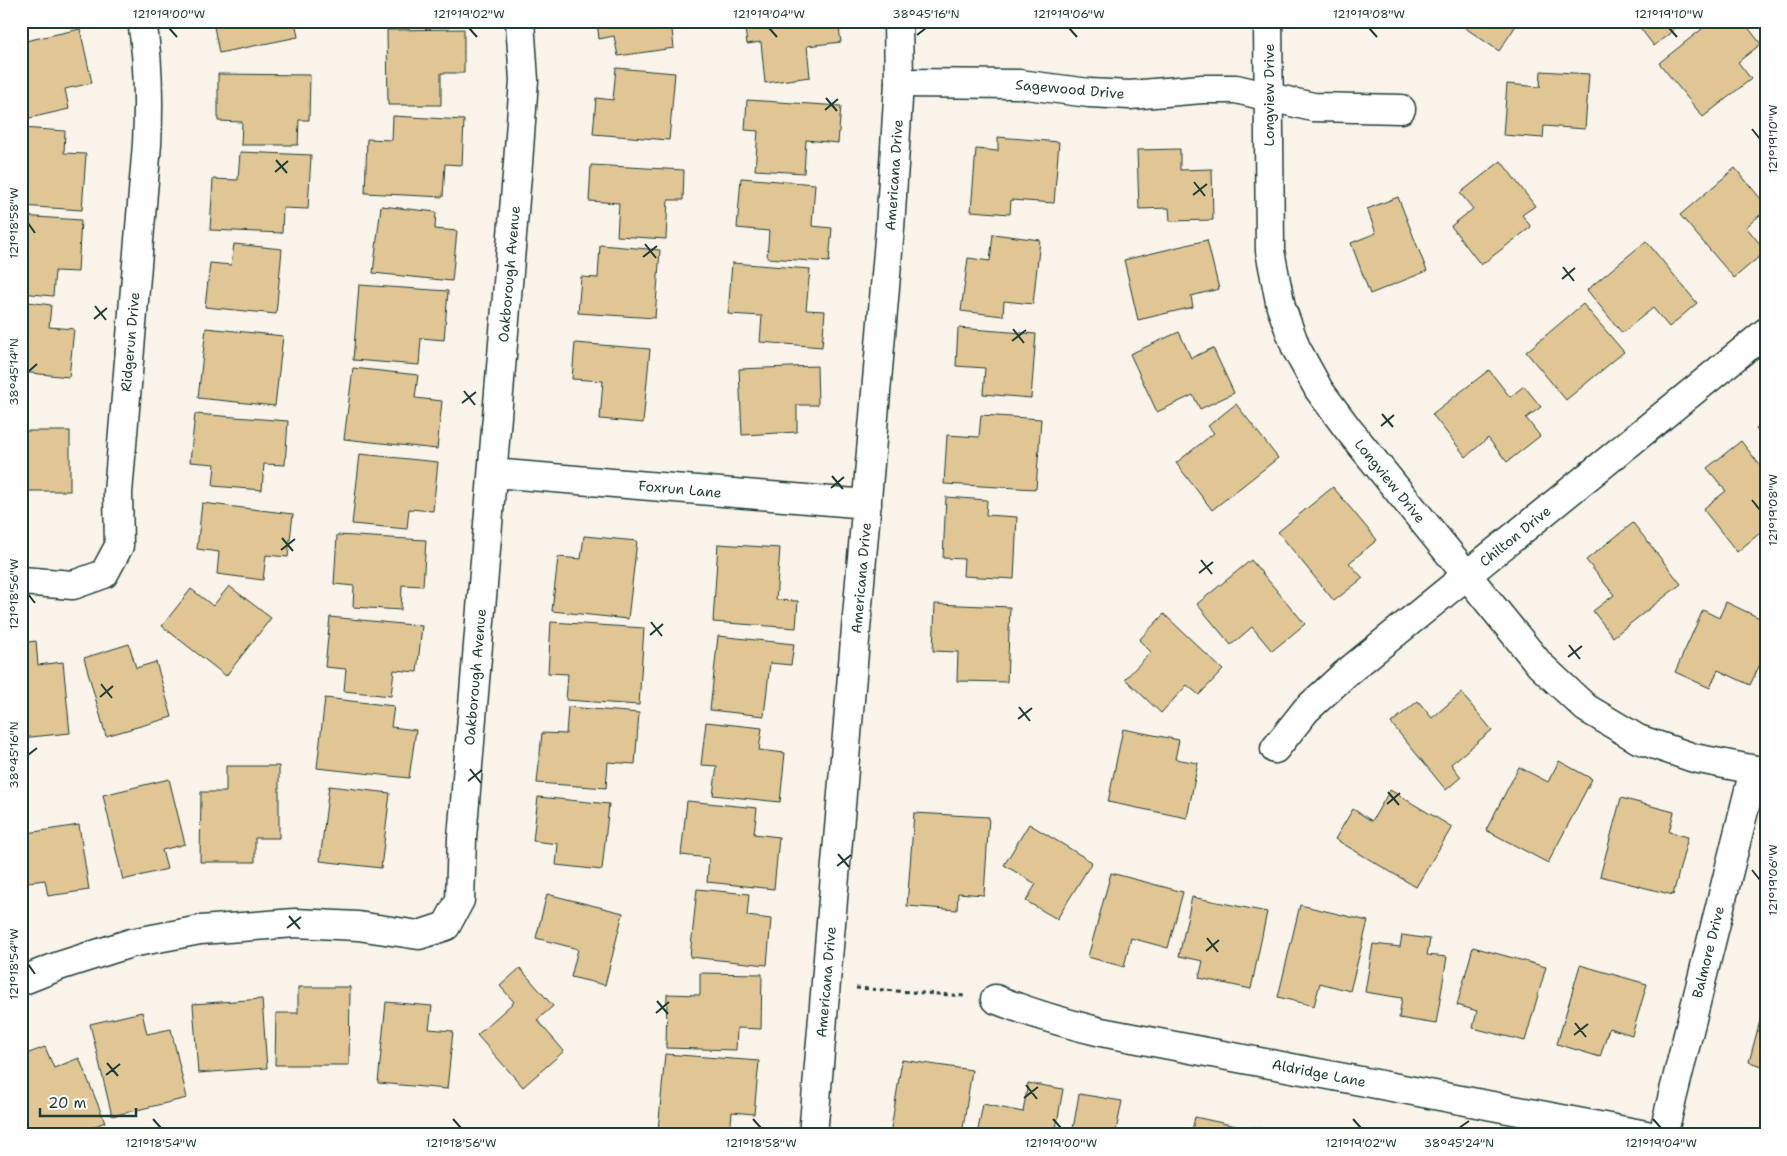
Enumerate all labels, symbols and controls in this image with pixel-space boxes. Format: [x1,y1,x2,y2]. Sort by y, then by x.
text: 121°19'00"W [133,6,205,22]
text: 121°19'02"W [433,6,505,22]
text: 121°19'04"W [733,6,805,22]
text: 38°45'16"N [892,6,960,22]
text: 121°19'06"W [1033,6,1105,22]
text: 121°19'08"W [1333,6,1405,22]
text: 121°19'10"W [1634,6,1704,22]
street label: Longview Drive [1260,44,1278,146]
street label: Sagewood Drive [1015,75,1125,103]
text: 121°19'10"W [1765,104,1781,174]
street label: Americana Drive [881,119,907,231]
text: 121°18'58"W [6,187,22,259]
street label: Oakborough Avenue [494,205,524,343]
street label: Ridgerun Drive [117,291,143,393]
text: 38°45'14"N [6,338,22,406]
street label: Longview Drive [1351,435,1429,527]
text: 121°19'08"W [1765,474,1781,546]
street label: Foxrun Lane [638,476,722,502]
street label: Chilton Drive [1476,502,1554,570]
street label: Americana Drive [847,522,875,634]
text: 121°18'56"W [6,559,22,629]
street label: Oakborough Avenue [460,608,490,746]
text: 38°45'16"N [6,721,22,789]
text: 121°19'06"W [1765,844,1781,916]
street label: Balmore Drive [1688,904,1728,1000]
street label: Americana Drive [812,926,840,1038]
text: 121°18'54"W [6,928,22,1000]
street label: Aldridge Lane [1270,1055,1368,1091]
scale bar [40,1086,136,1118]
text: 20 m [48,1093,87,1113]
text: 121°18'54"W [125,1135,197,1151]
text: 121°18'56"W [426,1135,496,1151]
text: 121°18'58"W [725,1135,797,1151]
text: 121°19'00"W [1025,1135,1097,1151]
text: 121°19'02"W [1325,1135,1397,1151]
text: 38°45'24"N [1424,1135,1494,1151]
text: 121°19'04"W [1625,1135,1697,1151]

